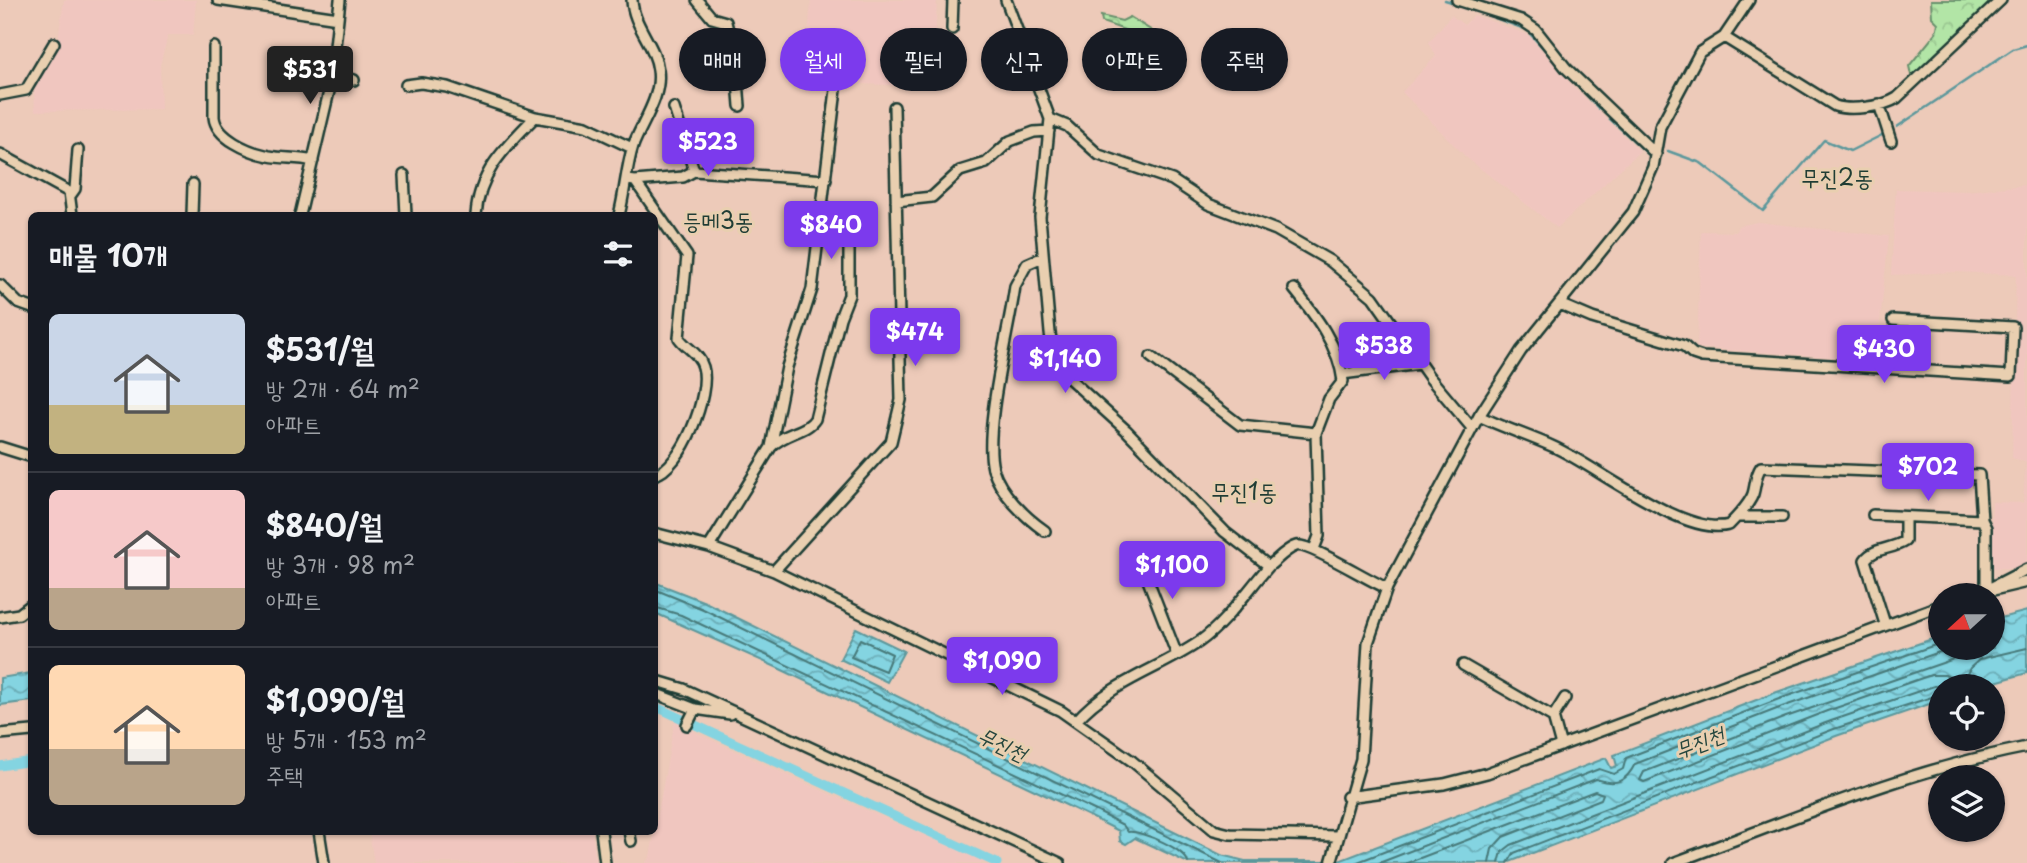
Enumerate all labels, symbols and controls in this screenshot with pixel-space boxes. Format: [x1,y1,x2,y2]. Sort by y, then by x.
chip: 매매 [679,28,766,91]
chip: 월세 [780,28,866,91]
chip: 필터 [880,28,967,91]
chip: 신규 [981,28,1068,91]
chip: 아파트 [1082,28,1187,91]
chip: 주택 [1201,28,1288,91]
pin: $531 [269,46,351,106]
text: $531 [283,51,337,86]
pin: $523 [667,118,749,178]
text: $523 [678,123,738,158]
district label: 무진2동 [1801,159,1873,194]
district label: 등메3동 [683,202,753,237]
pin: $840 [790,202,872,261]
text: $840 [800,206,862,241]
text: 매물 10개 [49,232,168,277]
icon: filters [599,235,637,273]
pin: $474 [874,308,956,368]
text: $474 [886,313,944,348]
pin: $538 [1343,322,1425,382]
text: $531/월 [266,326,374,371]
pin: $430 [1843,326,1925,385]
text: $538 [1355,327,1413,362]
text: $430 [1853,330,1915,365]
pin: $1,140 [1008,336,1122,395]
text: $1,140 [1029,340,1101,375]
icon: home [105,342,189,426]
text: 방 2개 · 64 m² [266,371,420,406]
text: 아파트 [266,406,322,441]
pin: $702 [1887,444,1969,503]
text: $702 [1898,448,1958,483]
district label: 무진1동 [1211,473,1277,508]
text: $840/월 [266,502,383,547]
icon: home [105,518,189,602]
pin: $1,100 [1115,542,1229,601]
text: $1,100 [1135,546,1209,581]
text: 방 3개 · 98 m² [266,547,415,582]
text: 아파트 [266,582,322,617]
north arrow [1928,583,2006,660]
map controls [1928,583,2005,842]
pin: $1,090 [945,638,1059,697]
text: $1,090 [963,642,1041,677]
button: locate [1928,674,2005,751]
text: $1,090/월 [266,677,405,722]
icon: home [105,693,189,777]
water label: 무진천 [1670,716,1730,765]
water label: 무진천 [973,718,1035,769]
text: 방 5개 · 153 m² [266,722,427,757]
text: 주택 [266,757,303,792]
button: layers [1928,765,2005,842]

